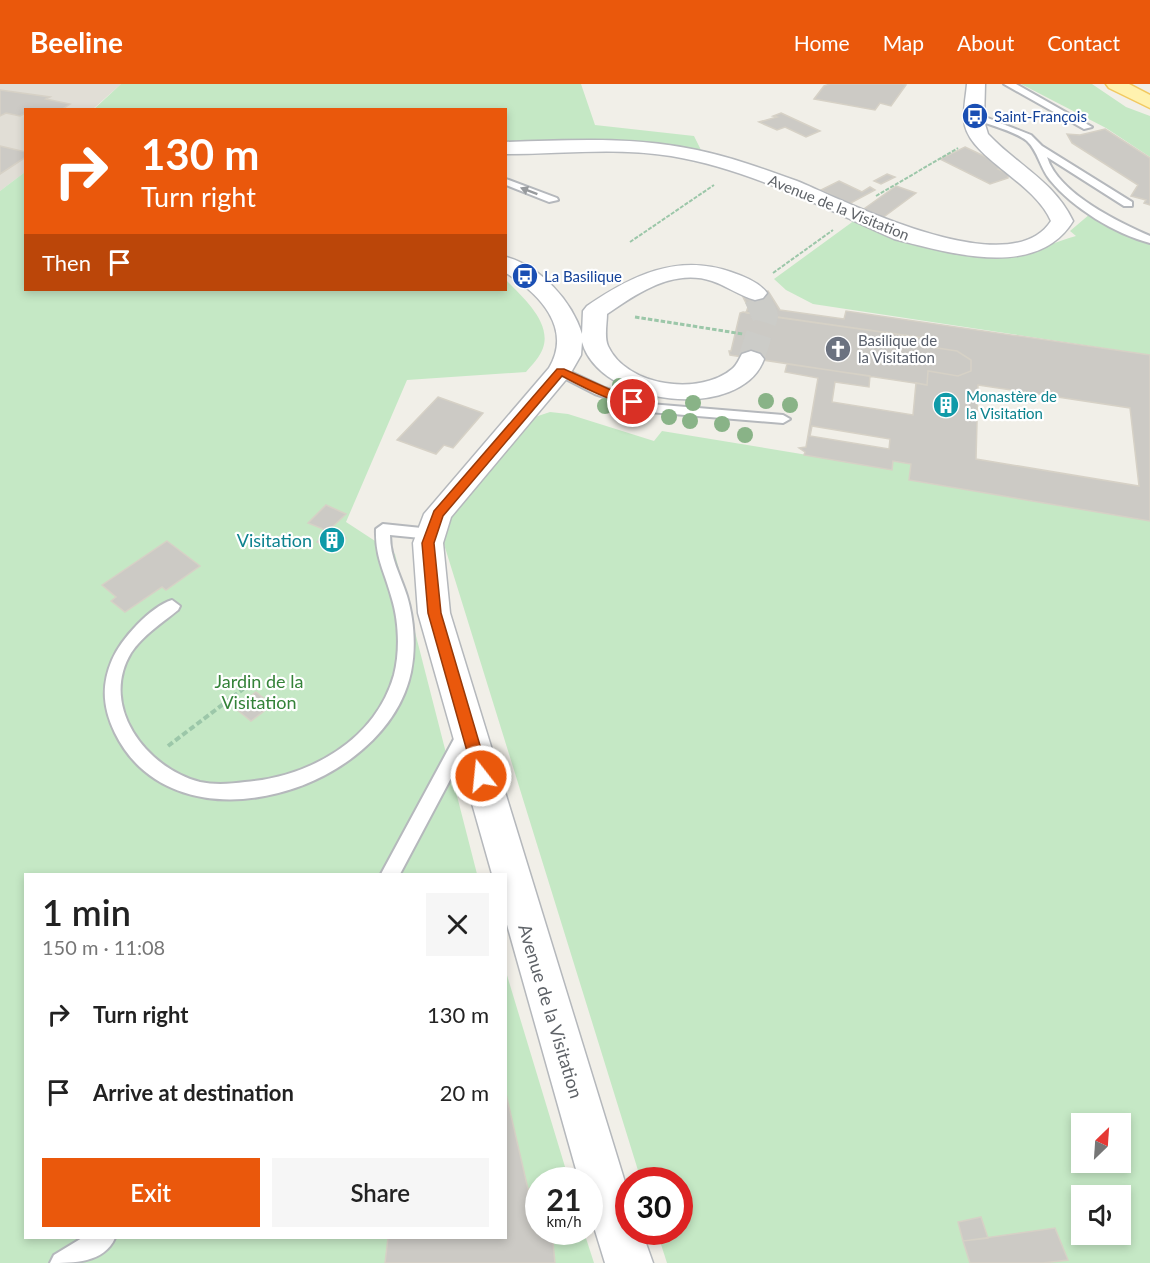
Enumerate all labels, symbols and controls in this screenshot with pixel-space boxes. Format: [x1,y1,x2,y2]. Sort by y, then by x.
text: Beeline [30,25,123,59]
text: Home [794,30,850,55]
text: Map [883,30,924,55]
text: About [957,30,1014,55]
text: Contact [1047,30,1120,55]
bus stop icon: Saint-François [960,101,990,131]
place label: Saint-François [994,107,1087,125]
text: 130 m [141,129,259,179]
icon: right [42,132,120,210]
street label: Avenue de la Visitation [766,170,912,244]
text: Turn right [141,180,256,213]
one-way arrow [520,186,538,195]
icon: arrive [103,246,136,279]
text: Then [42,249,91,276]
bus stop icon: La Basilique [510,261,540,291]
place label: La Basilique [544,267,622,285]
place label: Basilique de la Visitation [858,331,937,366]
church icon: Basilique de la Visitation [823,334,853,364]
pin [607,376,658,427]
icon: arrive [616,385,649,418]
place label: Monastère de la Visitation [966,387,1057,422]
building icon: Monastère de la Visitation [931,390,961,420]
building icon: Visitation [317,525,347,555]
place label: Visitation [237,529,312,551]
park label: Jardin de la Visitation [215,670,303,713]
position arrow [449,744,513,808]
text: 1 min [42,890,131,934]
button: close [426,893,489,956]
street label: Avenue de la Visitation [514,921,588,1101]
text: 150 m · 11:08 [42,935,165,959]
icon: right [42,998,75,1031]
text: Turn right [93,1001,188,1028]
text: 130 m [427,1001,489,1028]
icon: arrive [42,1076,75,1109]
text: Arrive at destination [93,1079,294,1106]
text: 20 m [440,1079,489,1106]
north arrow [1071,1113,1131,1173]
map controls [1071,1113,1131,1245]
button: Exit [42,1158,260,1227]
button: Share [272,1158,489,1227]
speed limit sign: 30 [615,1167,693,1245]
text: 21 [547,1181,581,1217]
button: sound [1071,1185,1131,1245]
text: km/h [546,1212,582,1230]

